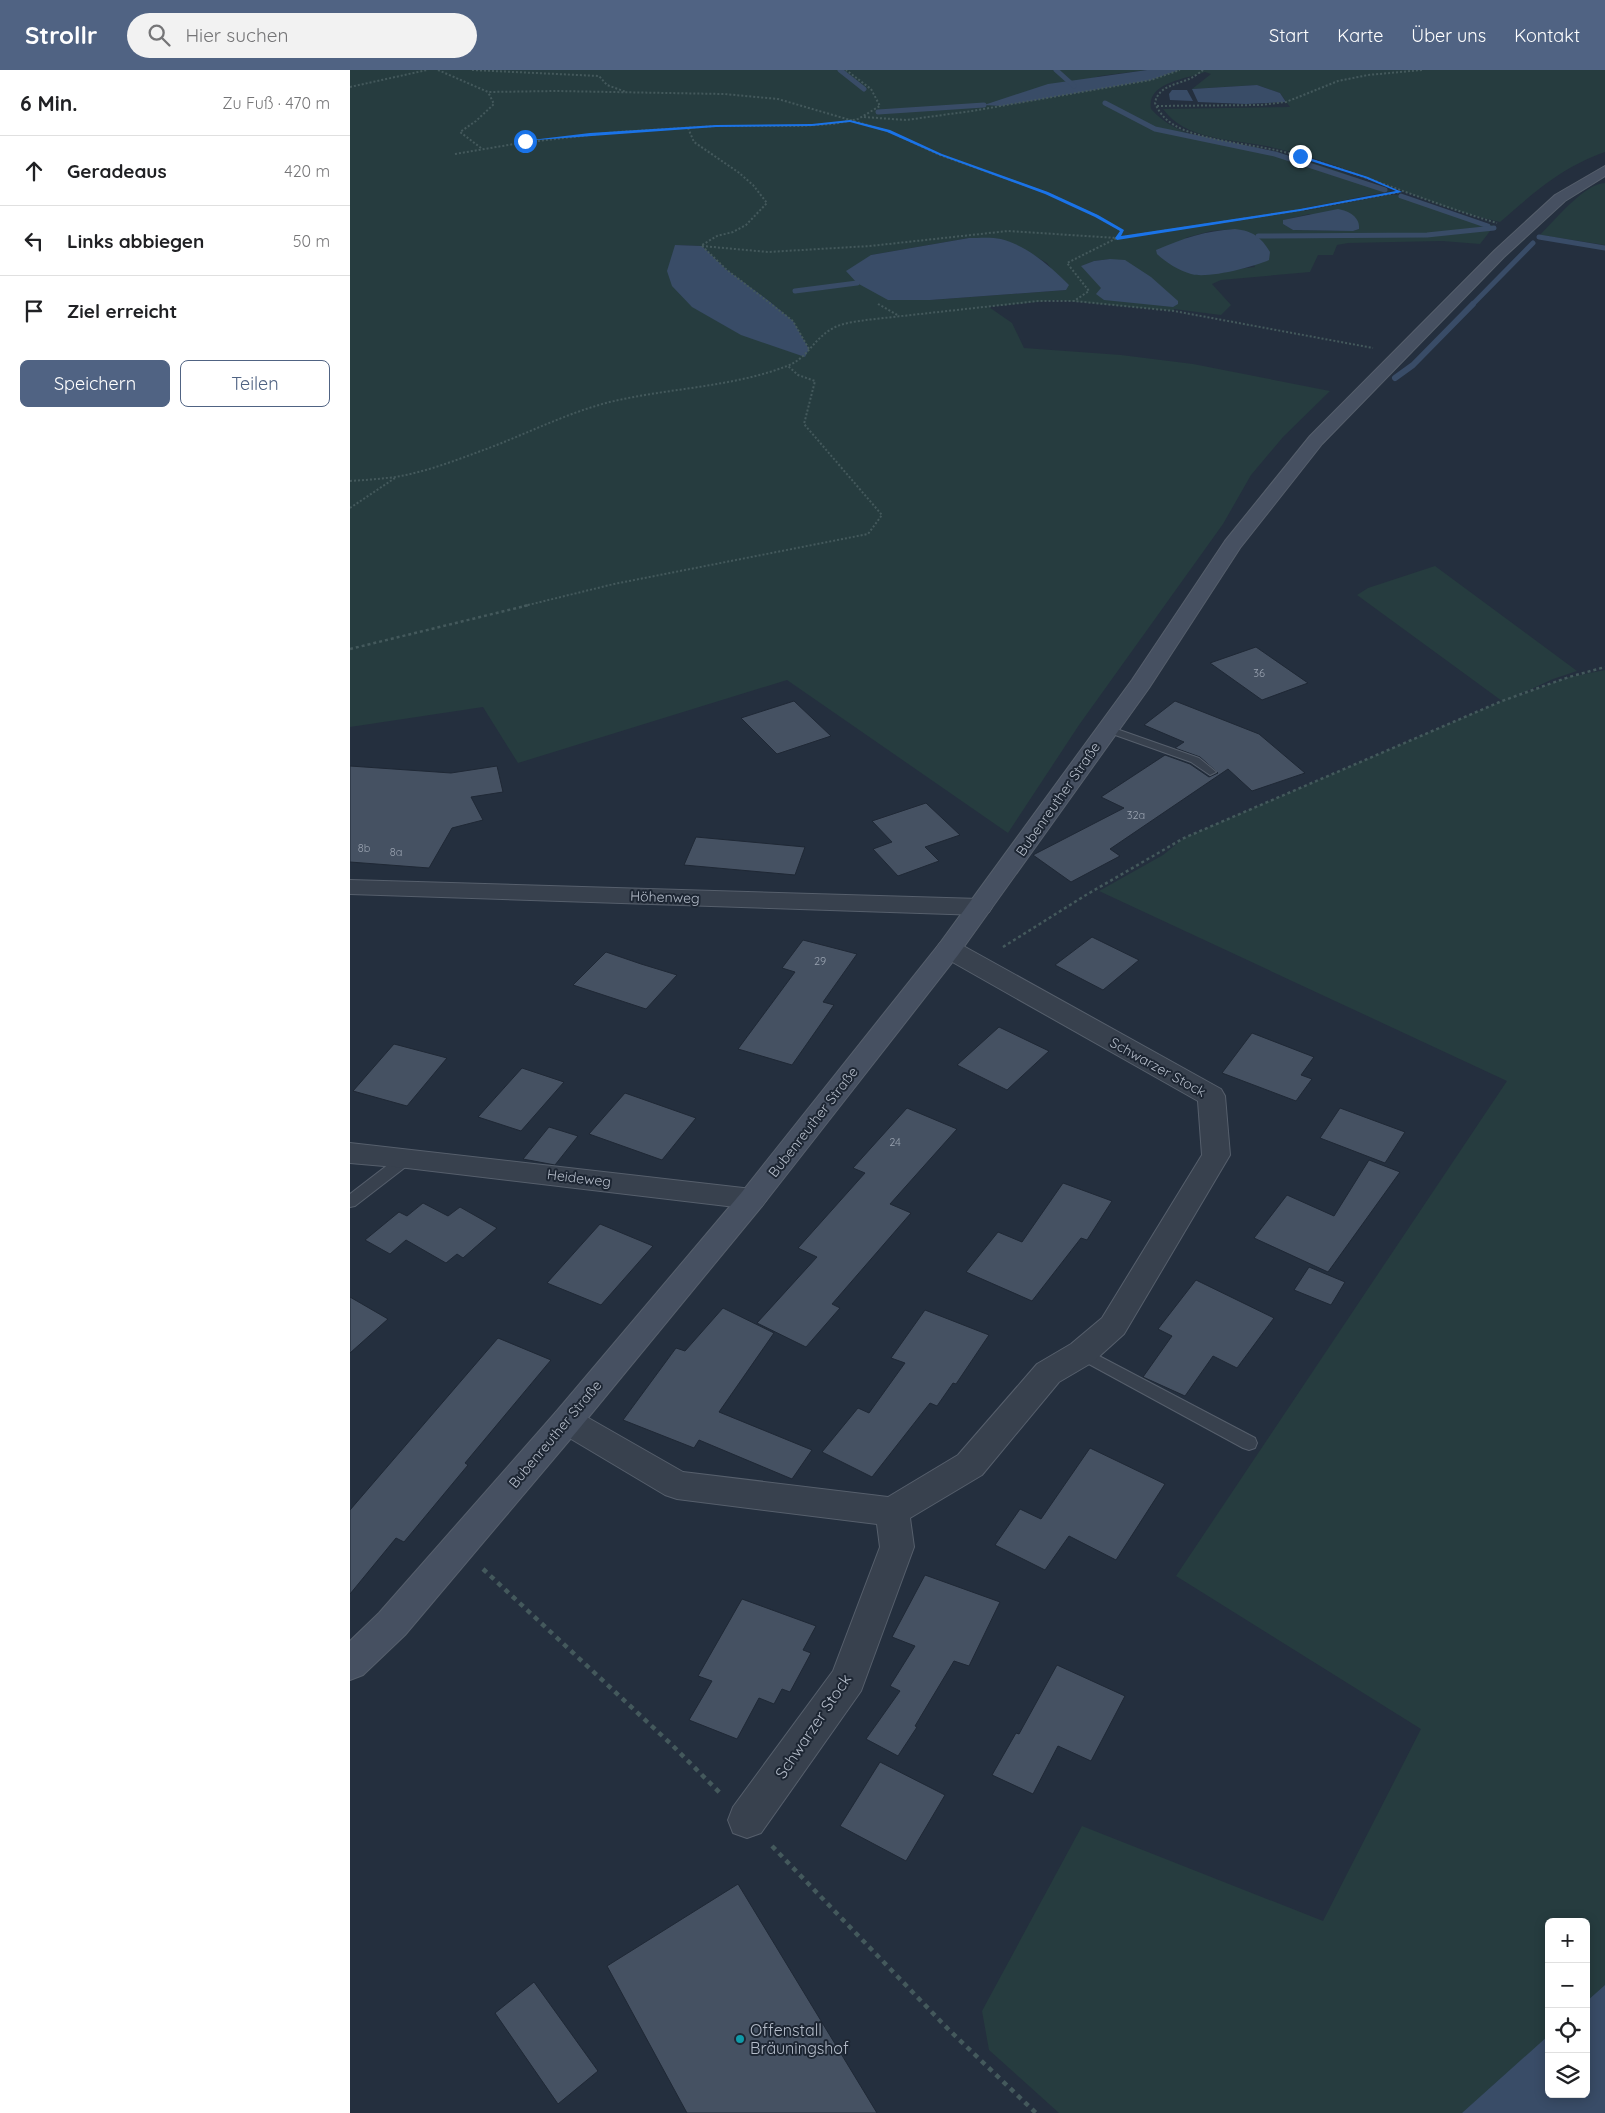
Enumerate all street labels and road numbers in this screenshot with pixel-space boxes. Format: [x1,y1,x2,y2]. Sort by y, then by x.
street label: Bubenreuther Straße [1012,738,1104,859]
street label: Höhenweg [630,887,700,907]
street label: Schwarzer Stock [1107,1033,1209,1101]
street label: Bubenreuther Straße [764,1063,862,1181]
street label: Heideweg [546,1165,612,1191]
street label: Bubenreuther Straße [505,1376,605,1492]
street label: Schwarzer Stock [771,1670,855,1782]

